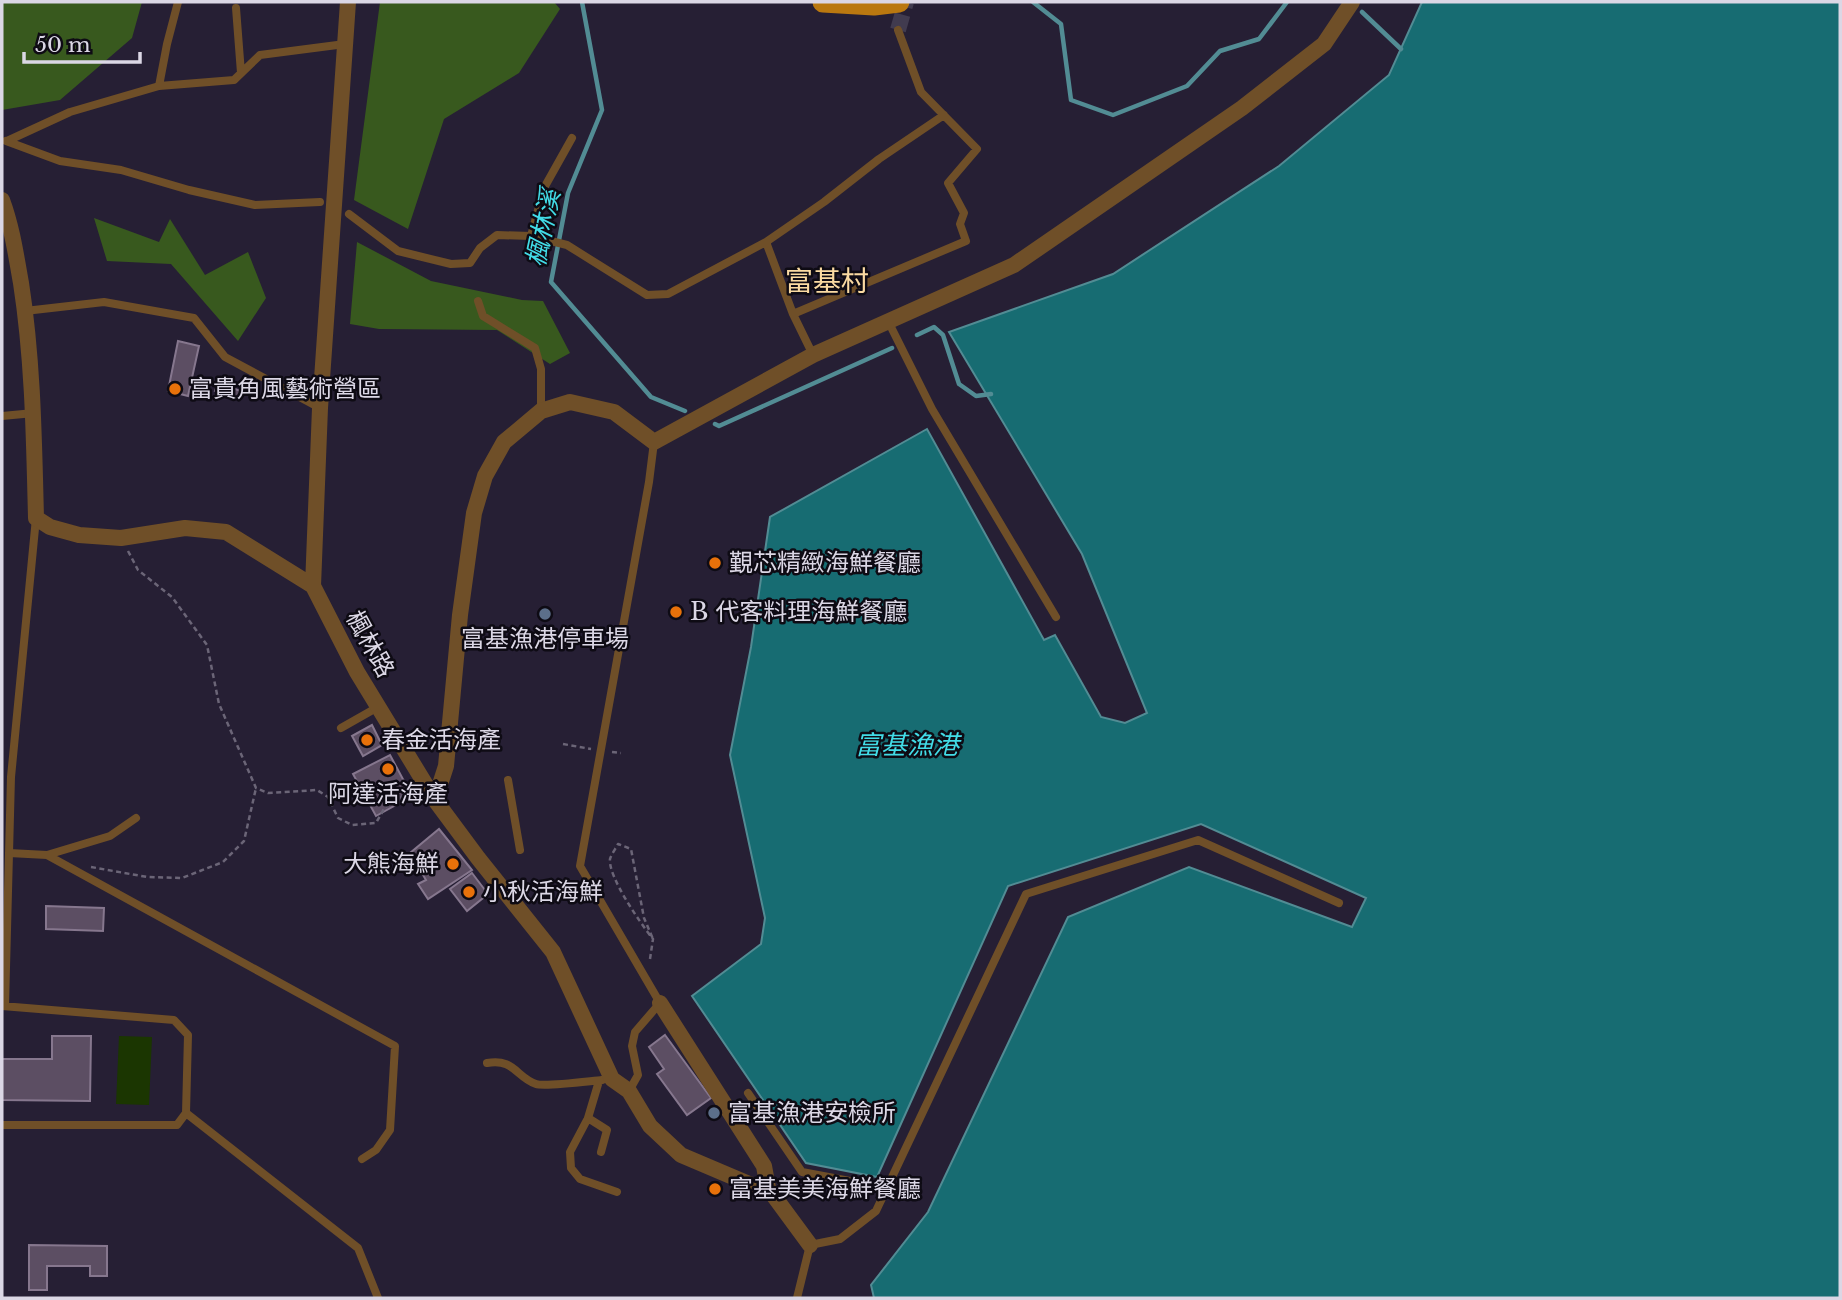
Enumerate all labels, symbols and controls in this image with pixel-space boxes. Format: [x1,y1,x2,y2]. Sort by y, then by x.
scale bar [24,21,140,65]
text: 50 m [35,32,91,58]
water label: 楓林溪 [519,183,568,269]
district label: 富基村 [785,264,869,299]
place label: 富貴角風藝術營區 [189,374,381,403]
marker: 富貴角風藝術營區 [167,381,183,397]
place label: 覲芯精緻海鮮餐廳 [729,548,921,577]
marker: 覲芯精緻海鮮餐廳 [707,555,723,571]
place label: B 代客料理海鮮餐廳 [690,597,907,626]
marker: B 代客料理海鮮餐廳 [668,604,684,620]
street label: 楓林路 [340,605,401,682]
marker: 富基漁港停車場 [537,606,553,622]
place label: 富基漁港停車場 [461,624,629,653]
place label: 春金活海產 [381,725,501,754]
water label: 富基漁港 [855,729,963,761]
marker: 春金活海產 [359,732,375,748]
marker: 阿達活海產 [380,761,396,777]
place label: 阿達活海產 [328,779,448,808]
place label: 大熊海鮮 [343,849,439,878]
marker: 大熊海鮮 [445,856,461,872]
place label: 小秋活海鮮 [483,877,603,906]
marker: 小秋活海鮮 [461,884,477,900]
place label: 富基漁港安檢所 [728,1098,896,1127]
marker: 富基漁港安檢所 [706,1105,722,1121]
place label: 富基美美海鮮餐廳 [729,1174,921,1203]
marker: 富基美美海鮮餐廳 [707,1181,723,1197]

